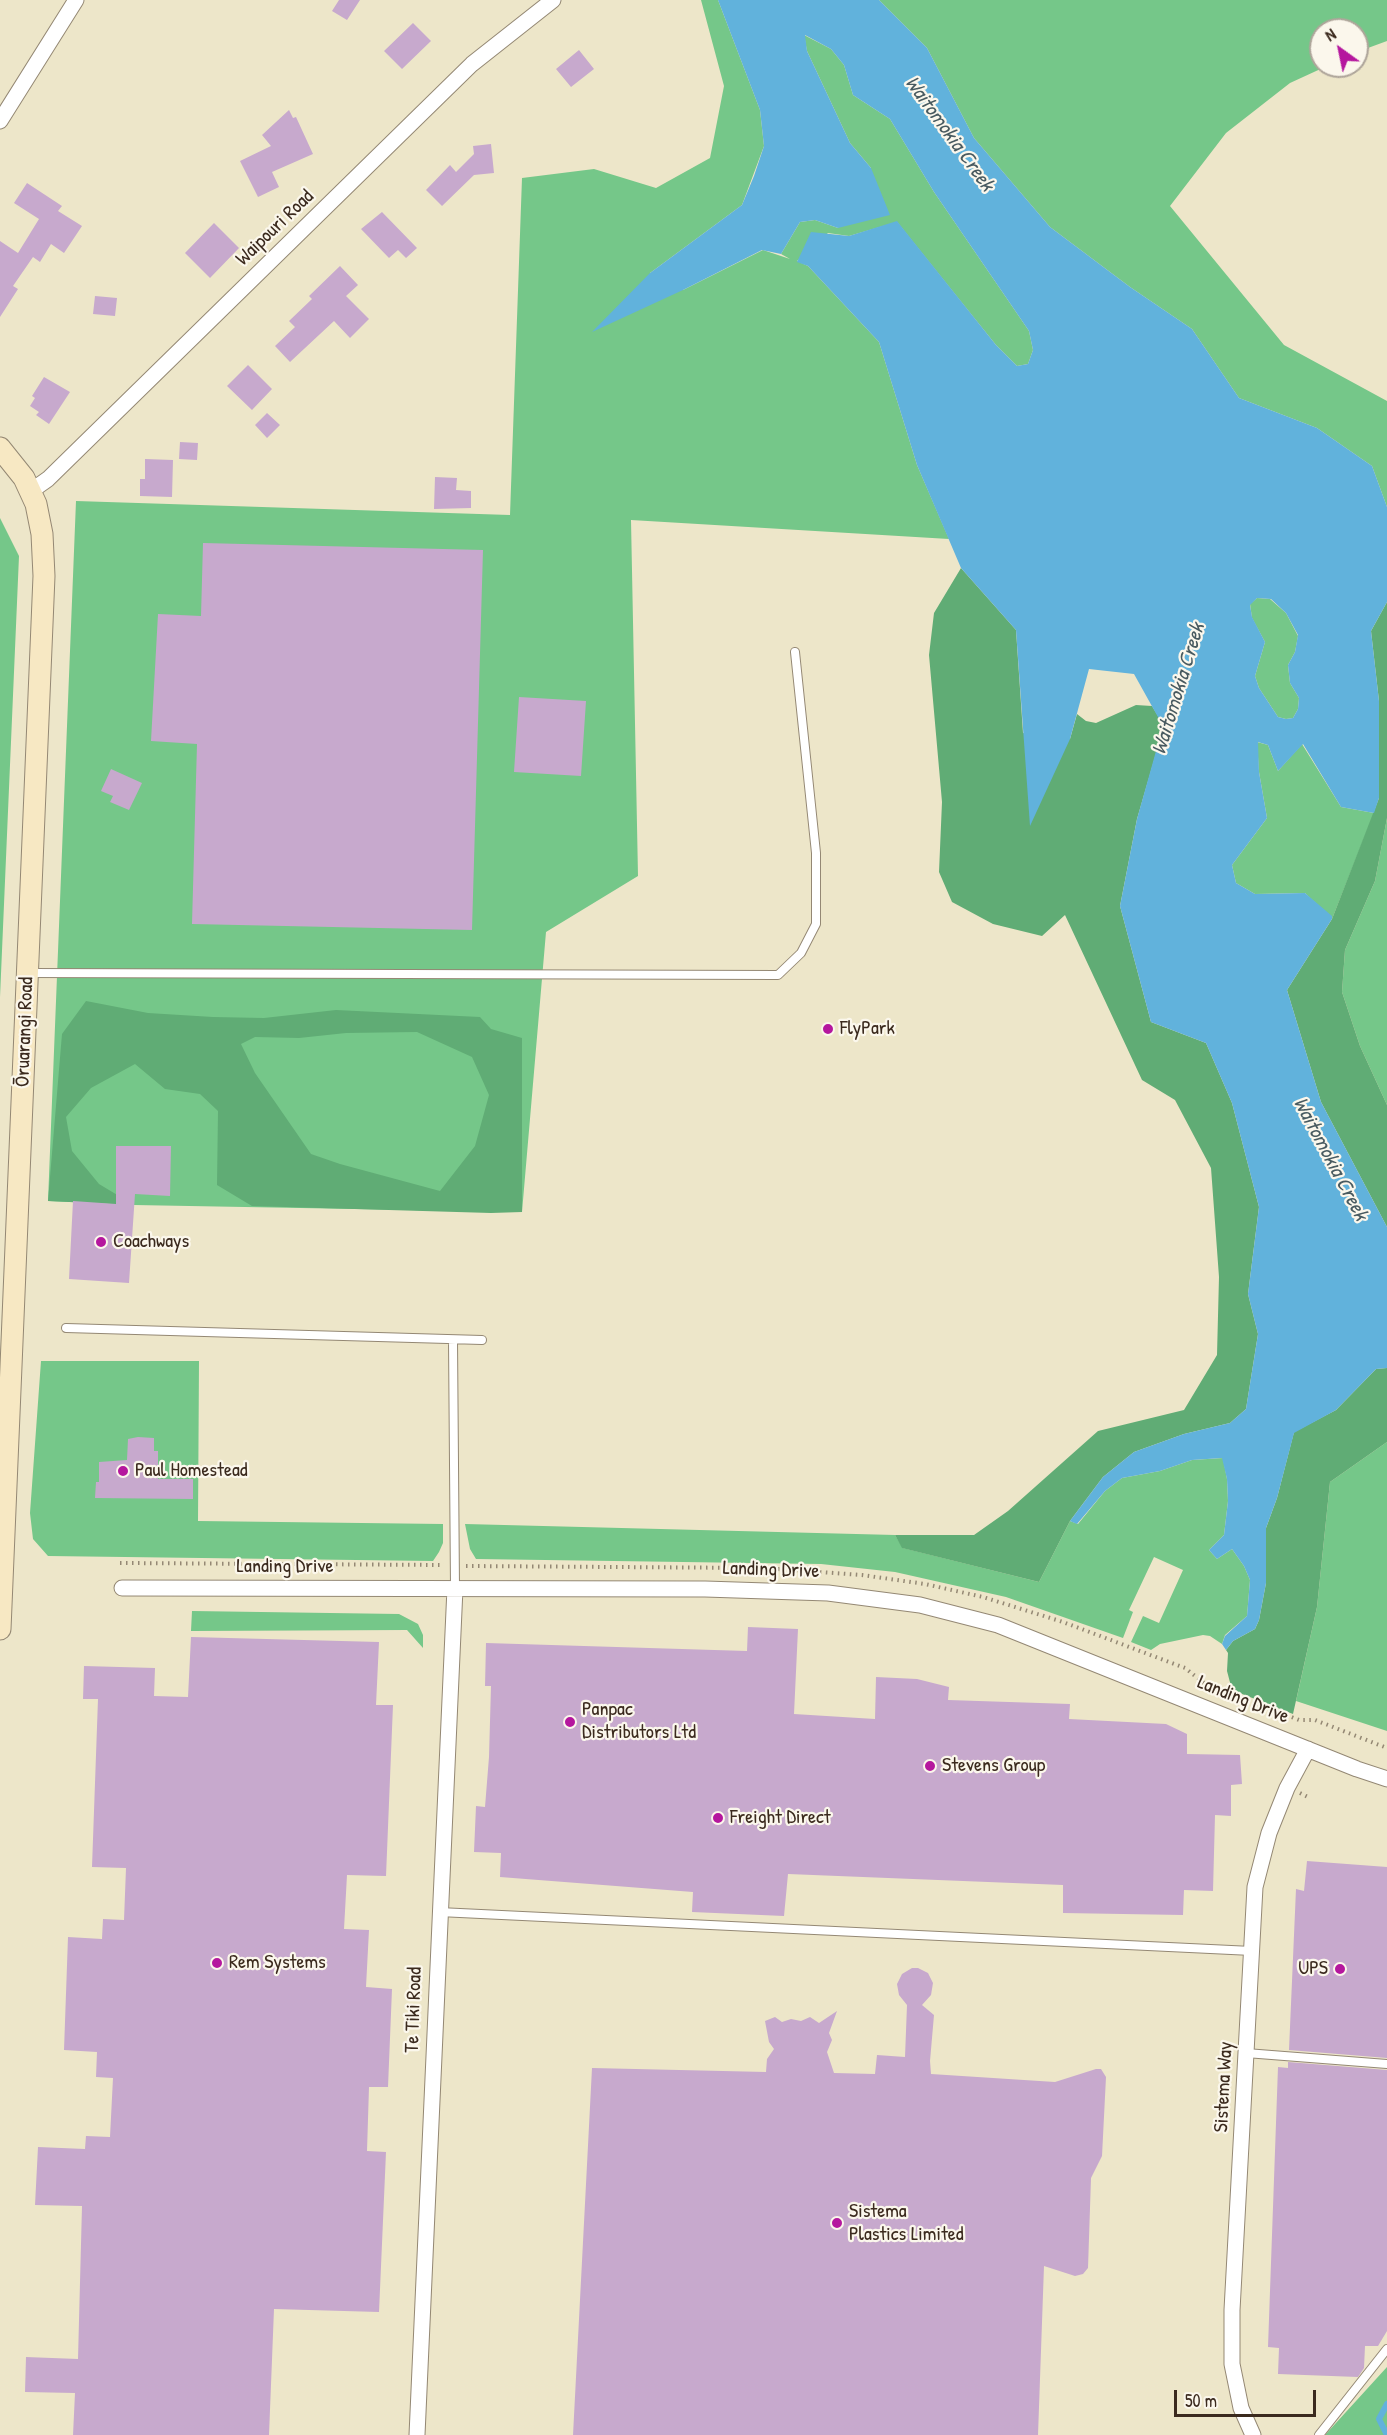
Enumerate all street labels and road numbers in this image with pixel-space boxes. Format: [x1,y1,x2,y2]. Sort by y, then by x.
street label: Waipouri Road [231,185,319,271]
street label: Ōruarangi Road [11,977,39,1087]
street label: Landing Drive [237,1555,333,1579]
street label: Landing Drive [722,1556,820,1584]
street label: Landing Drive [1194,1671,1292,1729]
street label: Te Tiki Road [401,1967,427,2053]
street label: Sistema Way [1210,2041,1238,2133]

